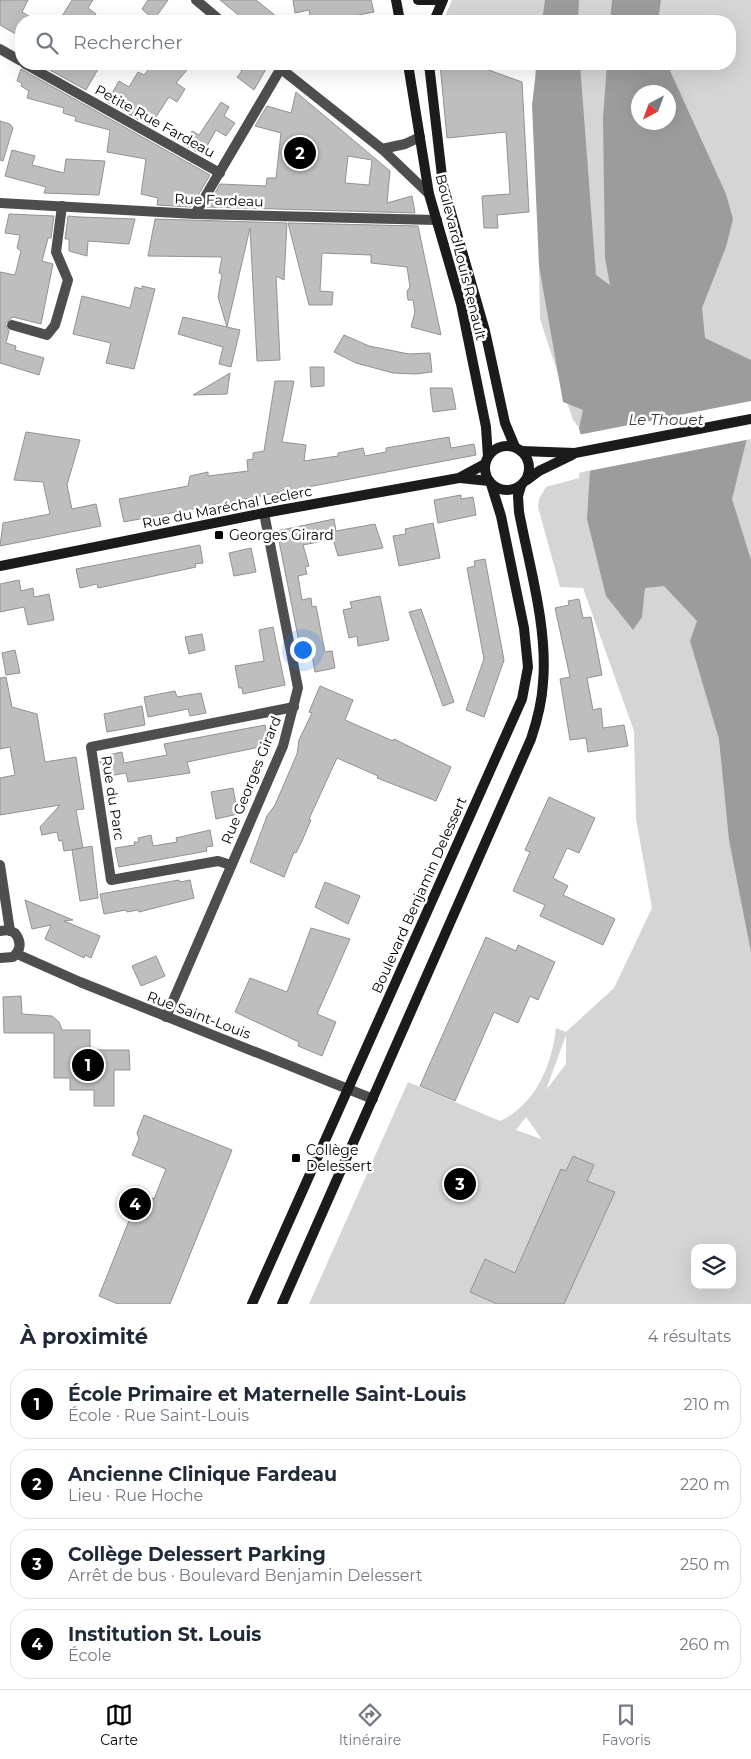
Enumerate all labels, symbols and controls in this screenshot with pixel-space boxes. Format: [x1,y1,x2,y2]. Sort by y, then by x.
search box [15,15,736,70]
icon: search [33,29,61,57]
text: Rechercher [73,31,183,54]
street label: Petite Rue Fardeau [92,81,218,161]
north arrow [631,85,676,130]
pin: 2 [284,134,316,172]
street label: Boulevard Louis Renault [432,172,490,342]
street label: Rue Fardeau [174,189,264,211]
water label: Le Thouet [628,410,704,429]
street label: Rue du Maréchal Leclerc [141,482,314,532]
place label: Georges Girard [229,526,334,544]
marker: Georges Girard [213,529,225,541]
your location [290,637,316,663]
street label: Rue Georges Girard [217,713,285,847]
street label: Rue du Parc [97,754,129,842]
street label: Boulevard Benjamin Delessert [367,794,471,996]
street label: Rue Saint-Louis [145,987,254,1043]
pin: 1 [72,1046,104,1084]
place label: Collège Delessert [306,1141,372,1175]
marker: Collège Delessert [290,1152,302,1164]
pin: 3 [444,1165,476,1203]
pin: 4 [119,1185,151,1223]
map controls [691,1244,736,1289]
button: layers [691,1244,736,1289]
text: À proximité [20,1324,148,1349]
text: 4 résultats [648,1327,731,1346]
text: École Primaire et Maternelle Saint-Louis [68,1383,466,1406]
text: 1 [34,1395,40,1414]
text: 210 m [683,1395,730,1414]
text: École · Rue Saint-Louis [68,1406,249,1425]
text: Ancienne Clinique Fardeau [68,1463,337,1486]
text: 2 [32,1475,42,1494]
text: 220 m [680,1475,730,1494]
text: Lieu · Rue Hoche [68,1486,203,1505]
text: Collège Delessert Parking [68,1543,326,1566]
text: 3 [32,1555,42,1574]
text: 250 m [680,1555,730,1574]
text: Arrêt de bus · Boulevard Benjamin Delessert [68,1566,423,1585]
text: Institution St. Louis [68,1623,261,1646]
text: 4 [31,1635,43,1654]
text: 260 m [679,1635,730,1654]
text: École [68,1646,111,1665]
tab: Carte [100,1701,138,1749]
tab: Itinéraire [339,1701,401,1749]
tab: Favoris [602,1701,651,1749]

